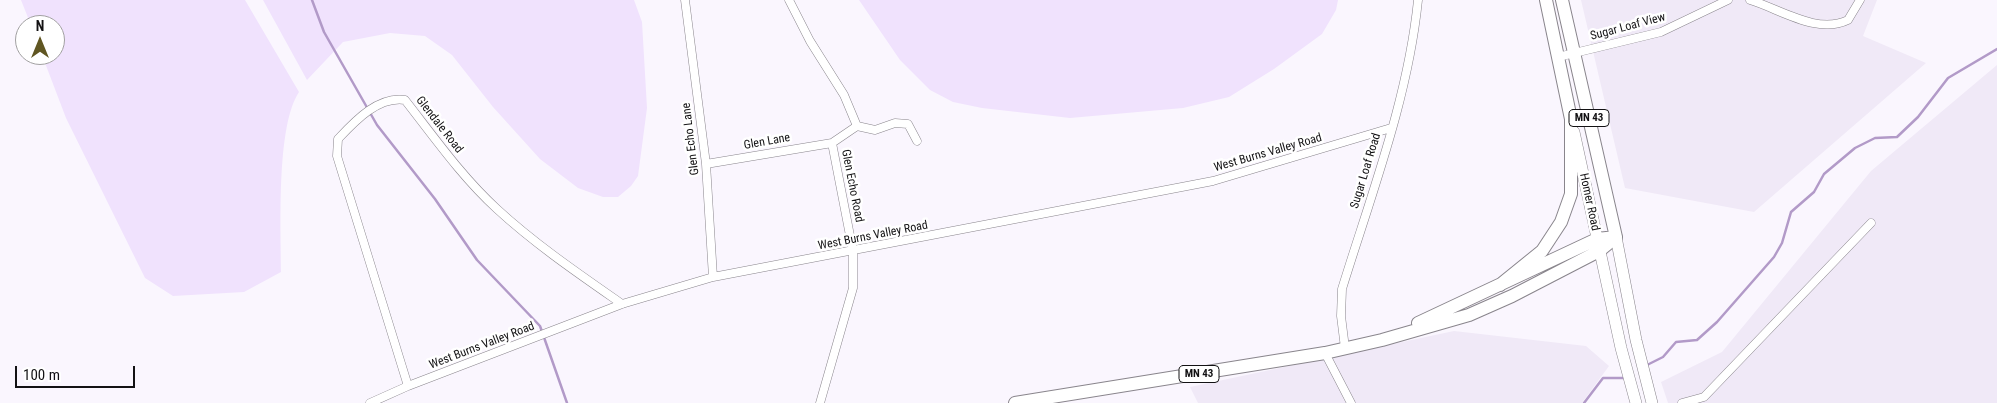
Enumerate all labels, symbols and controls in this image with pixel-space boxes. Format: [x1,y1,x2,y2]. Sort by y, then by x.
street label: Sugar Loaf View [1589,10,1667,44]
north arrow [15,15,65,65]
text: N [36,18,44,34]
street label: Glendale Road [412,94,466,156]
street label: Glen Echo Lane [679,102,703,176]
road number: MN 43 [1569,110,1609,126]
street label: Glen Lane [743,131,791,153]
street label: West Burns Valley Road [1212,131,1324,175]
street label: Sugar Loaf Road [1348,131,1384,211]
street label: Glen Echo Road [838,148,866,224]
street label: Homer Road [1576,172,1602,232]
street label: West Burns Valley Road [817,218,929,254]
street label: West Burns Valley Road [427,319,537,373]
scale bar [18,356,138,388]
text: 100 m [23,366,60,384]
road number: MN 43 [1179,366,1219,382]

